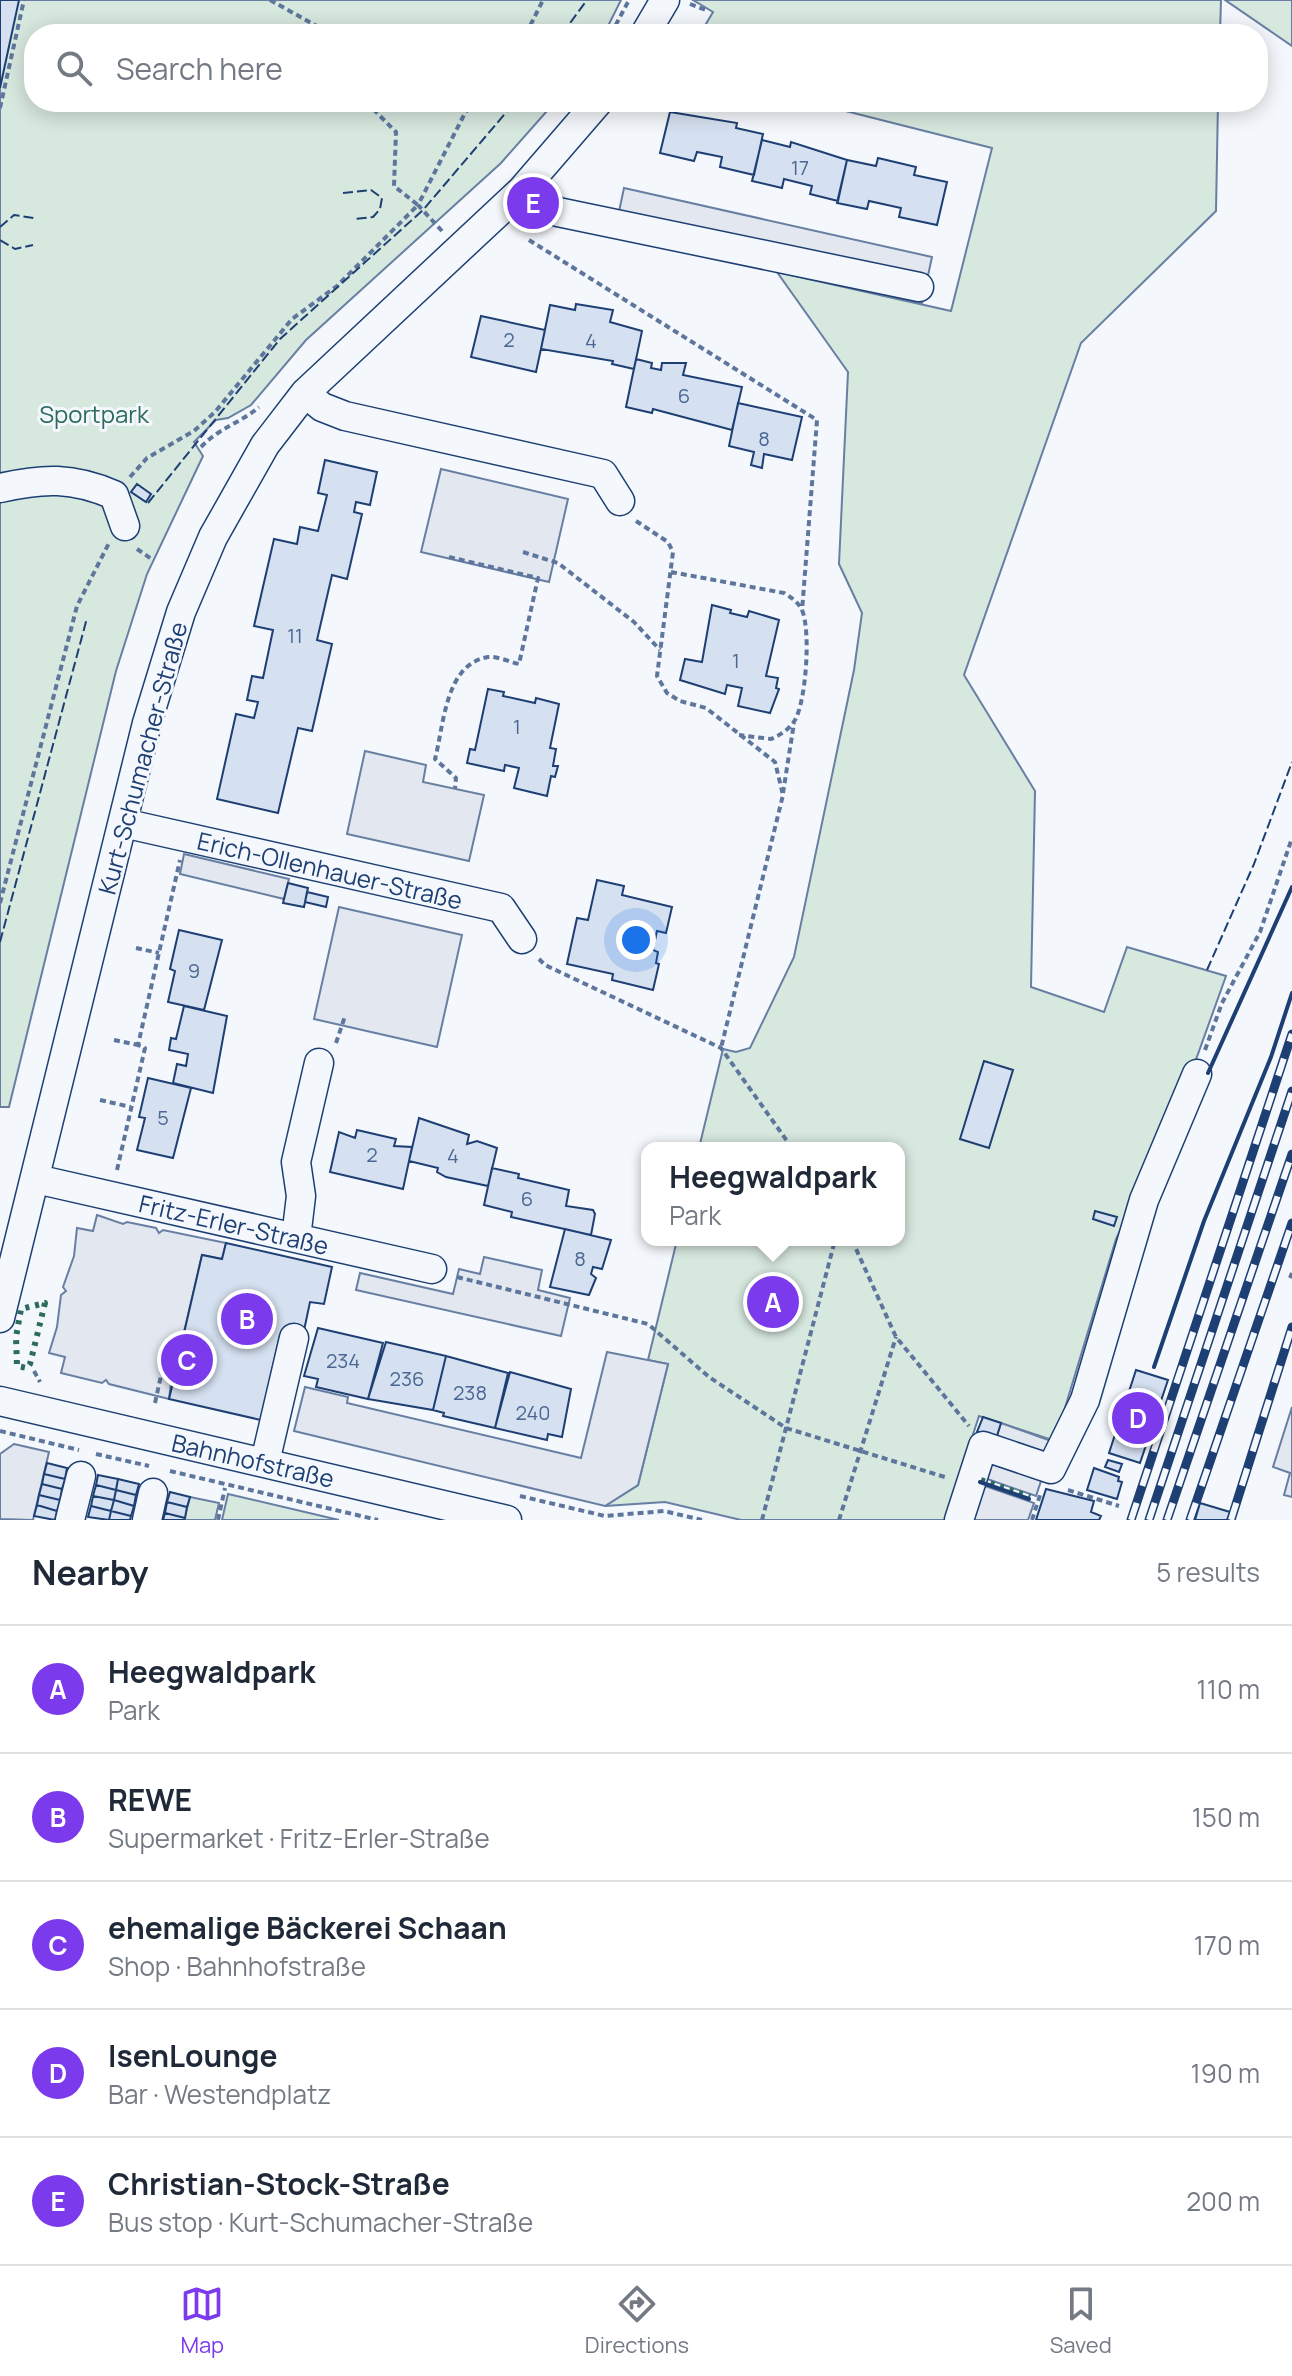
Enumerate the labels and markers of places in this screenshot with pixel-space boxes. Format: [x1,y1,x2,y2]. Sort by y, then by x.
pin: E [507,173,559,233]
pin: A [747,1272,799,1332]
pin: B [221,1289,273,1349]
pin: C [161,1330,213,1390]
pin: D [1112,1388,1164,1448]

